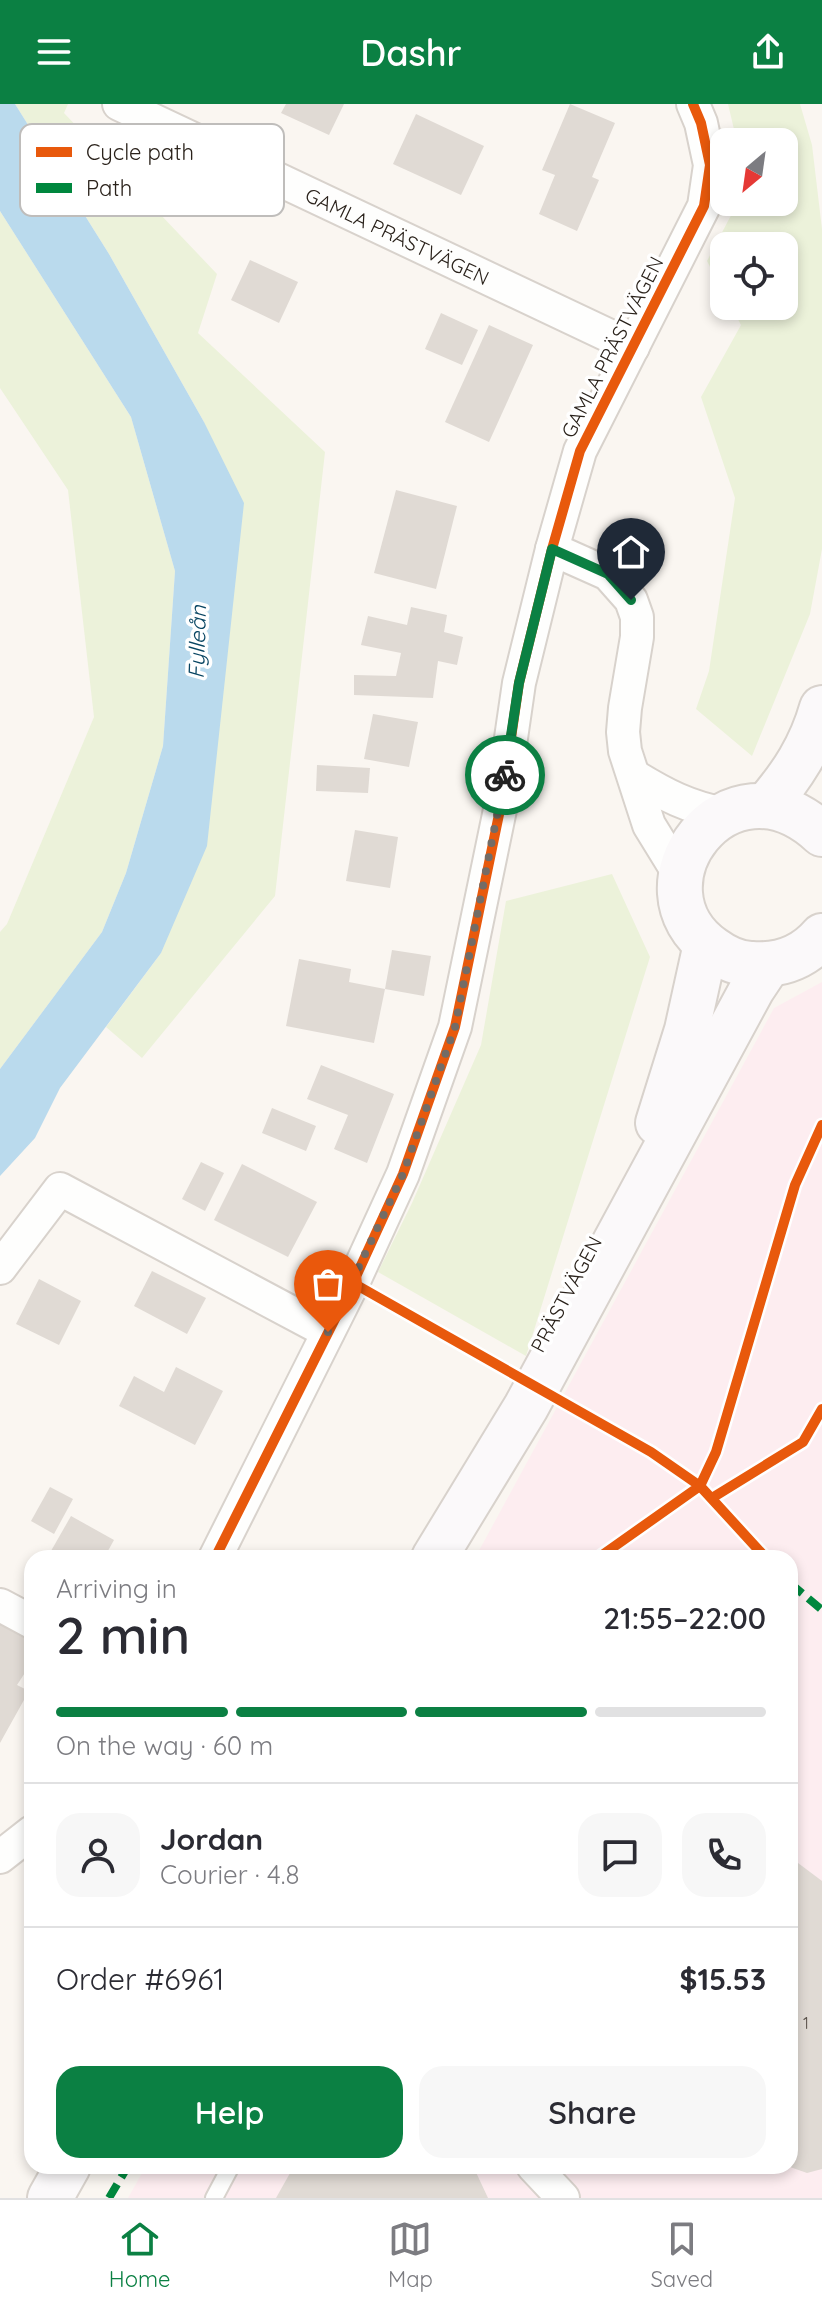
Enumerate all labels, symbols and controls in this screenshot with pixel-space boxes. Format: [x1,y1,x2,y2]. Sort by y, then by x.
icon: menu [32,30,76,74]
text: Dashr [360,30,462,75]
icon: share [746,30,790,74]
legend [20,124,284,216]
north arrow [710,128,798,216]
map controls [710,128,798,320]
text: Cycle path [86,138,194,166]
text: Path [86,174,132,202]
street label: GAMLA PRÄSTVÄGEN [302,182,493,290]
button: locate [710,232,798,320]
street label: GAMLA PRÄSTVÄGEN [555,252,669,442]
pin [597,518,665,600]
icon: home [609,530,653,574]
water label: Fylleån [182,604,212,679]
courier [465,735,545,815]
icon: bike [483,753,527,797]
street label: PRÄSTVÄGEN [525,1232,607,1356]
pin [294,1250,362,1332]
icon: bag [306,1262,350,1306]
text: Arriving in [56,1572,177,1605]
text: 21:55–22:00 [603,1599,766,1637]
text: 2 min [56,1602,190,1667]
text: On the way · 60 m [56,1729,273,1762]
button: person [56,1813,140,1897]
button: chat [578,1813,662,1897]
button: phone [682,1813,766,1897]
text: Jordan [160,1820,263,1858]
text: Courier · 4.8 [160,1858,299,1891]
text: Order #6961 [56,1960,224,1998]
text: $15.53 [679,1960,766,1998]
house number: 1 [803,2013,809,2033]
button: Help [56,2066,403,2158]
button: Share [419,2066,766,2158]
tab: Home [109,2217,170,2293]
tab: Map [388,2217,433,2293]
tab: Saved [650,2217,713,2293]

